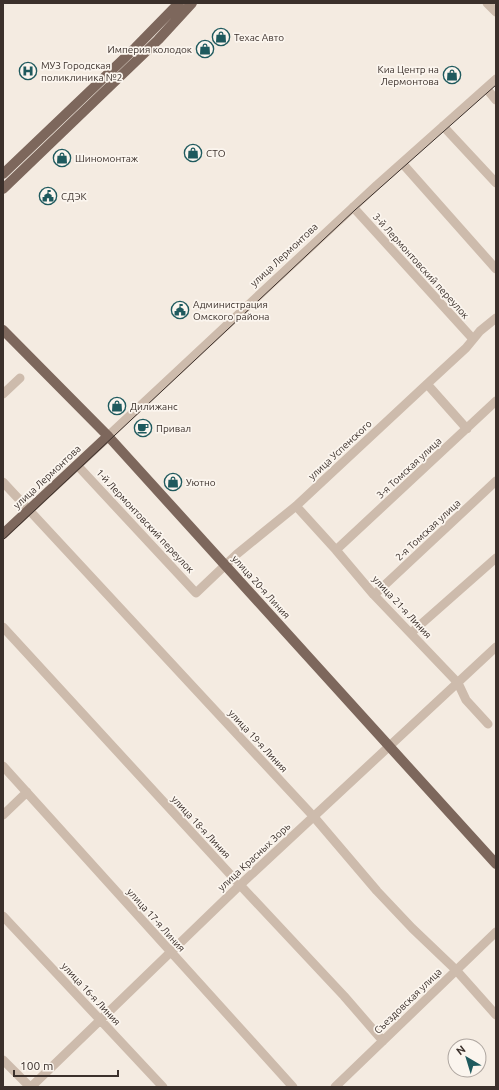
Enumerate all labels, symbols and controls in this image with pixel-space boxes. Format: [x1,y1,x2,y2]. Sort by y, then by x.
shop icon: Техас Авто [211,27,231,47]
place label: Техас Авто [234,32,284,43]
shop icon: Империя колодок [195,39,215,59]
place label: Империя колодок [108,44,192,55]
place label: МУЗ Городская поликлиника №2 [41,60,122,83]
hospital icon: МУЗ Городская поликлиника №2 [18,61,38,81]
place label: Киа Центр на Лермонтова [378,64,439,87]
shop icon: Киа Центр на Лермонтова [442,65,462,85]
shop icon: СТО [183,143,203,163]
shop icon: Шиномонтаж [52,148,72,168]
place label: СТО [206,148,226,159]
place label: Шиномонтаж [75,153,139,164]
public building icon: СДЭК [38,186,58,206]
place label: СДЭК [61,191,87,202]
street label: 3-й Лермонтовский переулок [371,211,471,321]
street label: улица Лермонтова [248,221,320,289]
place label: Администрация Омского района [193,299,269,322]
public building icon: Администрация Омского района [170,300,190,320]
shop icon: Дилижанс [107,396,127,416]
place label: Дилижанс [130,401,178,412]
cafe icon: Привал [133,418,153,438]
street label: улица Успенского [306,418,374,482]
place label: Привал [156,423,191,434]
street label: 3-я Томская улица [374,435,444,501]
street label: улица Лермонтова [11,443,83,511]
street label: 1-й Лермонтовский переулок [94,467,196,575]
shop icon: Уютно [163,472,183,492]
place label: Уютно [186,477,216,488]
street label: 2-я Томская улица [393,497,463,563]
street label: улица 20-я Линия [230,553,292,621]
street label: улица 21-я Линия [370,573,434,641]
street label: улица 19-я Линия [226,707,290,775]
street label: улица 18-я Линия [169,793,233,861]
street label: улица Красных Зорь [216,821,292,893]
street label: улица 17-я Линия [125,886,187,954]
street label: улица 16-я Линия [59,960,123,1028]
street label: Съездовская улица [372,966,444,1036]
north arrow [447,1038,487,1078]
text: N [454,1043,468,1057]
scale bar [14,1052,118,1078]
text: 100 m [20,1059,53,1072]

